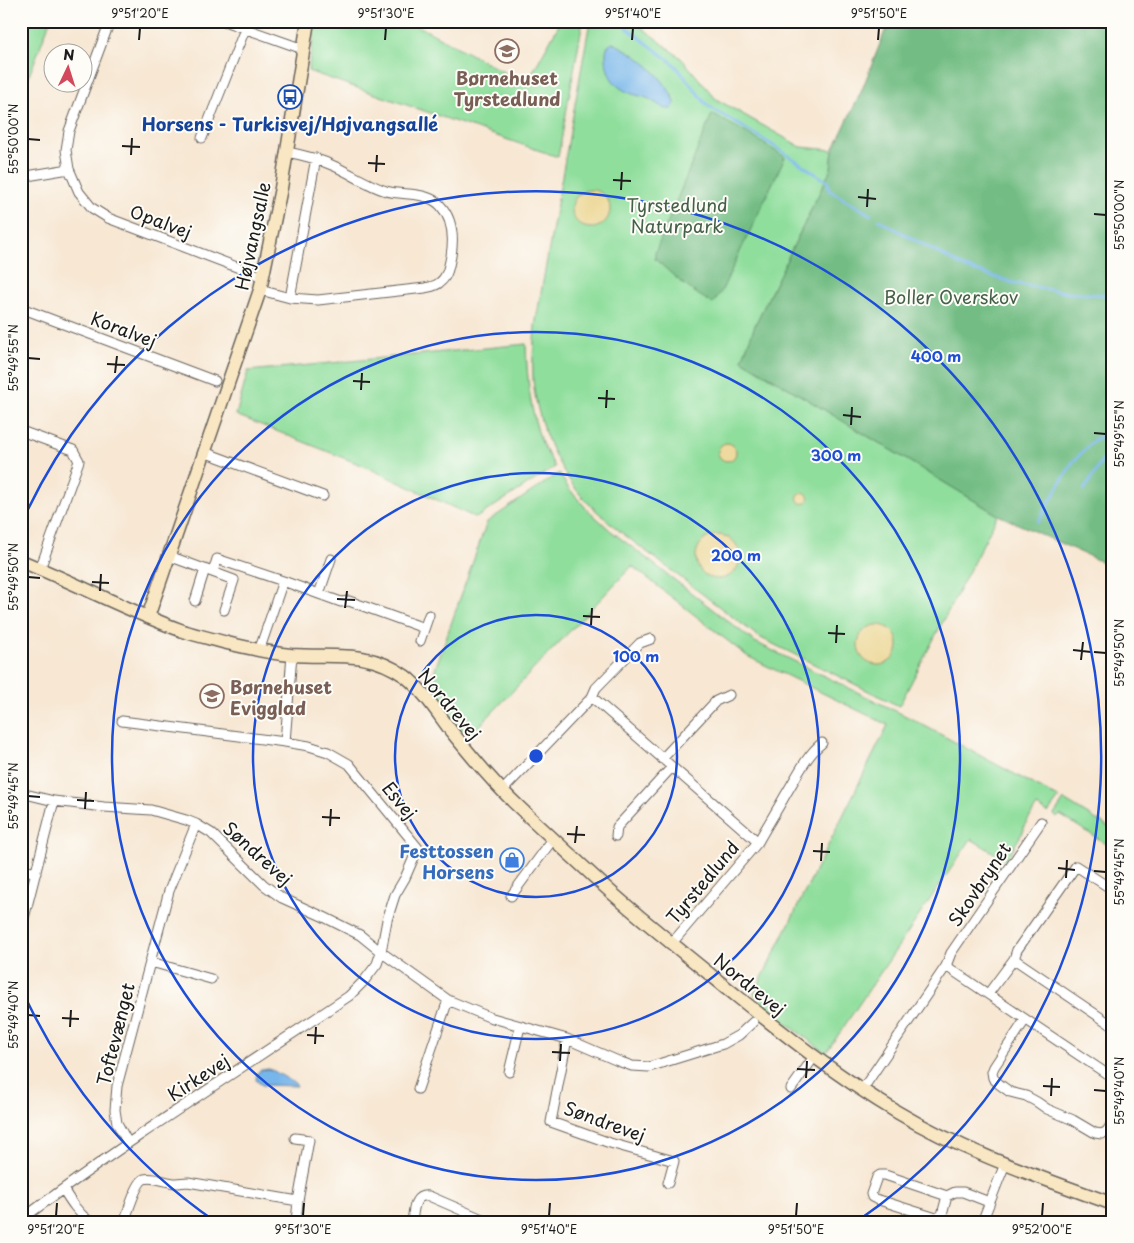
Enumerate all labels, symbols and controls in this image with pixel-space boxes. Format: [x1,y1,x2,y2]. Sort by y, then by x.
text: 9°51'20"E [111,4,169,22]
text: 9°51'30"E [358,4,414,22]
text: 9°51'40"E [605,4,661,22]
text: 9°51'50"E [851,4,907,22]
school or university icon: Børnehuset Tyrstedlund [494,38,520,64]
north arrow [42,42,92,92]
text: N [63,44,75,65]
place label: Børnehuset Tyrstedlund [454,64,560,112]
bus stop icon: Horsens - Turkisvej/Højvangsallé [277,84,303,110]
text: 55°50'00"N [4,104,22,174]
place label: Horsens - Turkisvej/Højvangsallé [142,110,438,137]
street label: Højvangsalle [227,179,277,293]
text: 55°50'00"N [1110,180,1128,250]
park label: Tyrstedlund Naturpark [626,191,728,239]
street label: Opalvej [126,197,196,245]
park label: Boller Overskov [884,283,1018,310]
street label: Koralvej [87,304,161,354]
text: 55°49'55"N [4,324,22,392]
text: 400 m [911,344,961,367]
text: 55°49'55"N [1110,400,1128,468]
text: 300 m [811,443,861,466]
text: 55°49'50"N [4,543,22,611]
text: 200 m [711,543,761,566]
text: 55°49'50"N [1110,619,1128,687]
text: 100 m [613,644,659,667]
street label: Nordrevej [412,662,488,746]
place label: Børnehuset Evigglad [230,673,332,721]
school or university icon: Børnehuset Evigglad [199,683,225,709]
centre of rings [527,747,545,765]
text: 55°49'45"N [4,762,22,830]
street label: Esvej [376,775,424,825]
street label: Søndrevej [217,815,299,891]
street label: Tyrstedlund [659,835,745,929]
street label: Skovbrynet [941,836,1017,932]
place label: Festtossen Horsens [399,837,494,885]
text: 55°49'45"N [1110,838,1128,906]
shop icon: Festtossen Horsens [499,847,525,873]
street label: Nordrevej [708,946,792,1022]
street label: Toftevænget [89,980,141,1088]
text: 55°49'40"N [4,981,22,1049]
street label: Kirkevej [162,1047,234,1107]
text: 55°49'40"N [1110,1057,1128,1125]
street label: Søndrevej [560,1094,650,1148]
text: 9°51'20"E [27,1220,85,1238]
text: 9°51'30"E [275,1220,331,1238]
text: 9°51'40"E [521,1220,577,1238]
text: 9°51'50"E [768,1220,824,1238]
text: 9°52'00"E [1012,1220,1072,1238]

